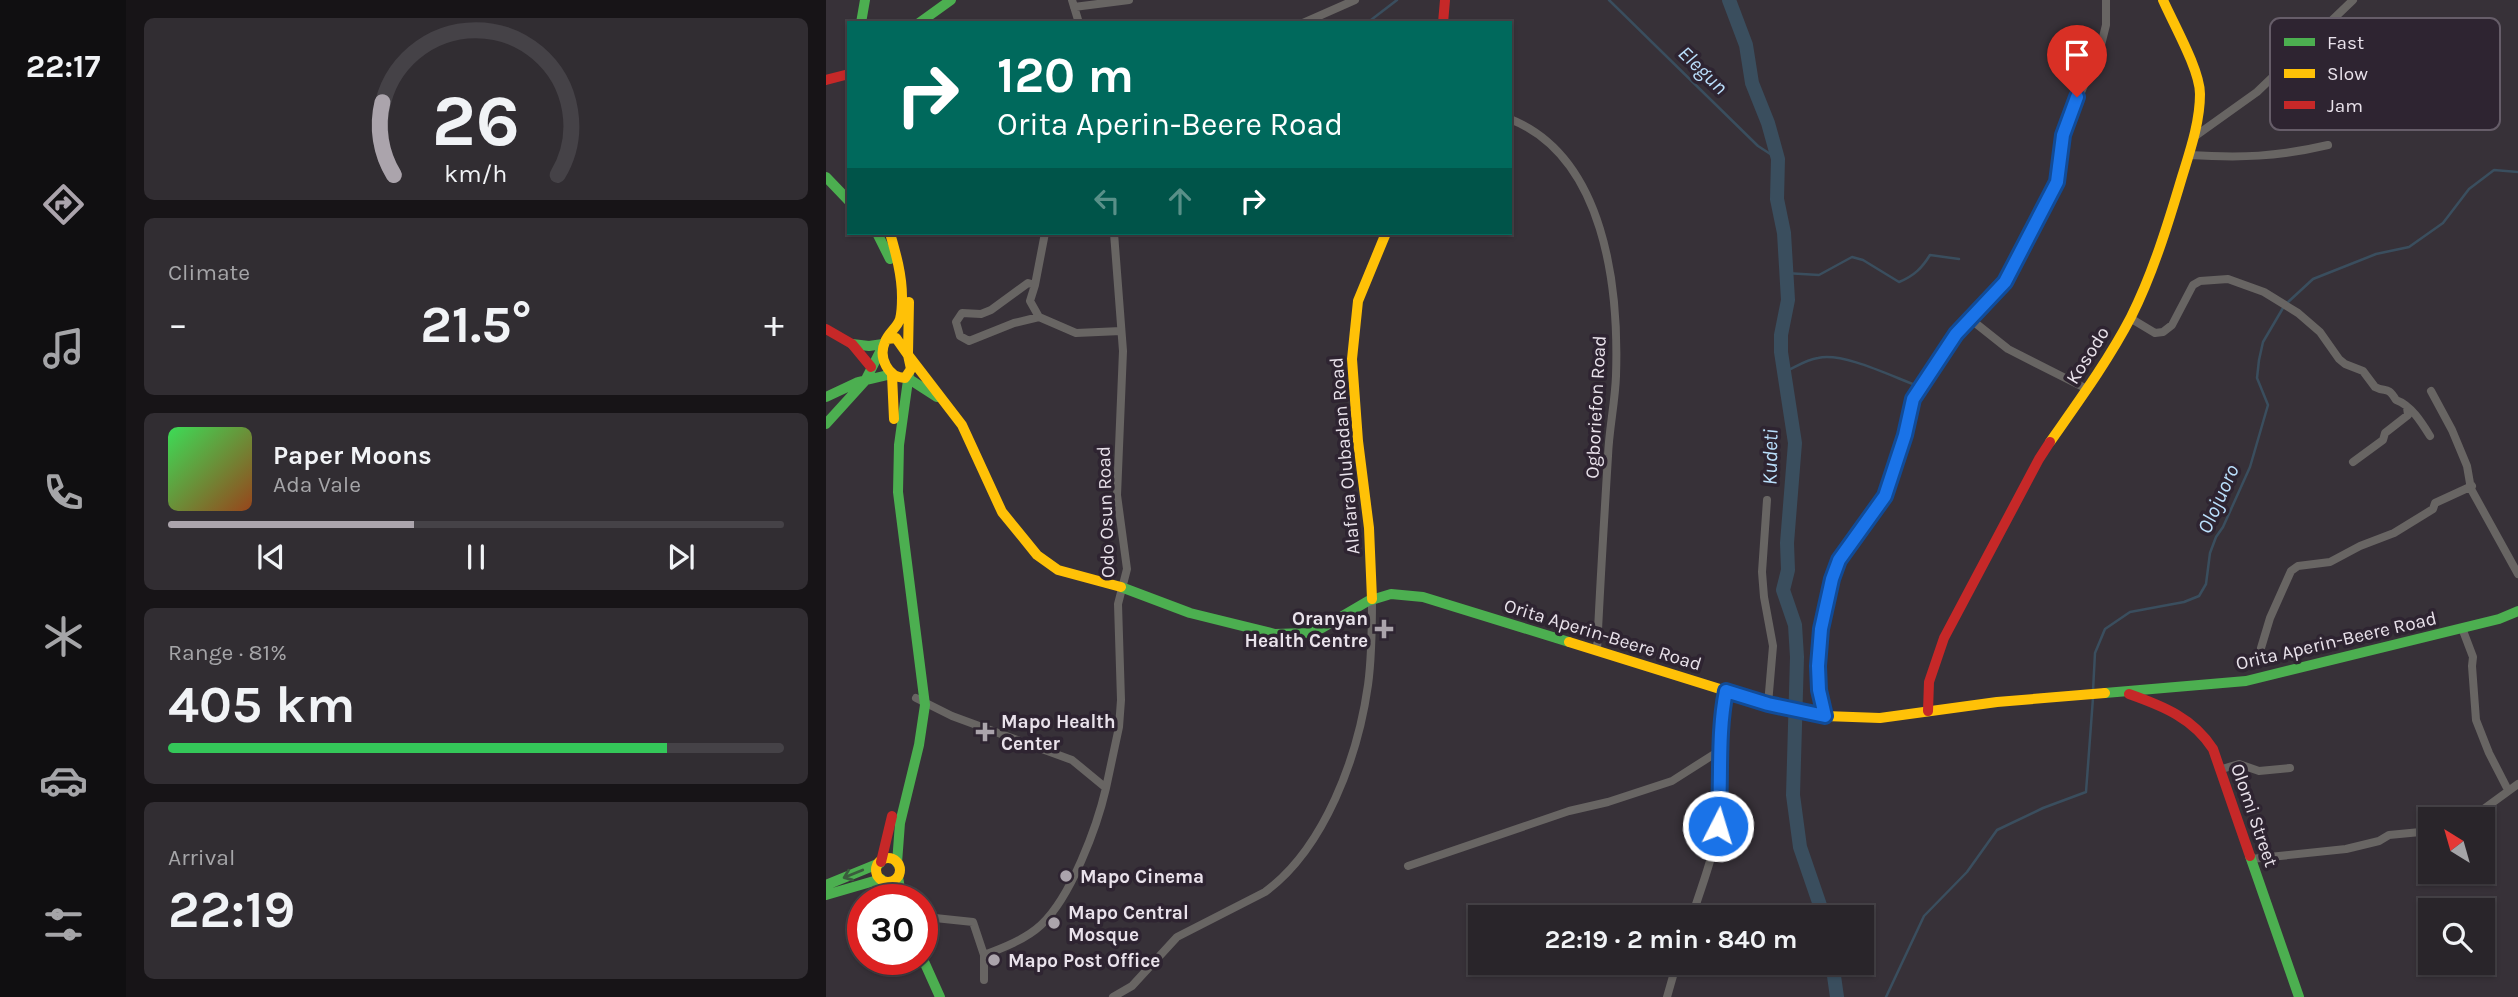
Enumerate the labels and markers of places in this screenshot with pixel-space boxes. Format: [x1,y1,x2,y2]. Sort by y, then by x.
pin [2047,25,2107,97]
place label: Oranyan Health Centre [1245,608,1368,652]
marker: Oranyan Health Centre [1374,619,1394,639]
place label: Mapo Health Center [1001,711,1116,755]
marker: Mapo Health Center [975,722,995,742]
place label: Mapo Cinema [1080,866,1204,888]
marker: Mapo Cinema [1058,868,1074,884]
place label: Mapo Central Mosque [1068,902,1189,946]
marker: Mapo Central Mosque [1046,915,1062,931]
place label: Mapo Post Office [1008,950,1160,972]
marker: Mapo Post Office [986,952,1002,968]

